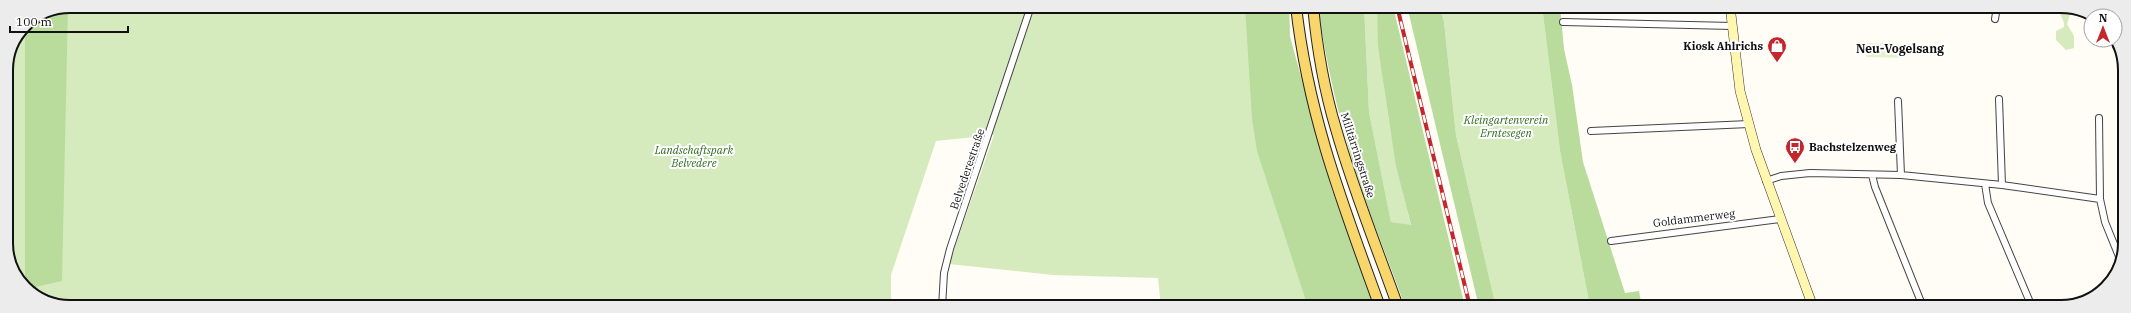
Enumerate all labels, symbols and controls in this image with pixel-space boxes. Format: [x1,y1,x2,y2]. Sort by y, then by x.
scale bar [10,8,128,34]
north arrow [2083,8,2123,48]
text: N [2099,11,2108,25]
text: 100 m [16,14,52,29]
shop icon: Kiosk Ahlrichs [1766,35,1788,63]
place label: Kiosk Ahlrichs [1683,39,1763,53]
district label: Neu-Vogelsang [1856,41,1944,56]
street label: Militärringstraße [1338,111,1378,200]
park label: Kleingartenverein Erntesegen [1463,113,1549,140]
street label: Belvederestraße [947,127,987,211]
bus stop icon: Bachstelzenweg [1784,136,1806,164]
place label: Bachstelzenweg [1809,140,1897,154]
park label: Landschaftspark Belvedere [654,143,733,170]
street label: Goldammerweg [1652,206,1736,230]

